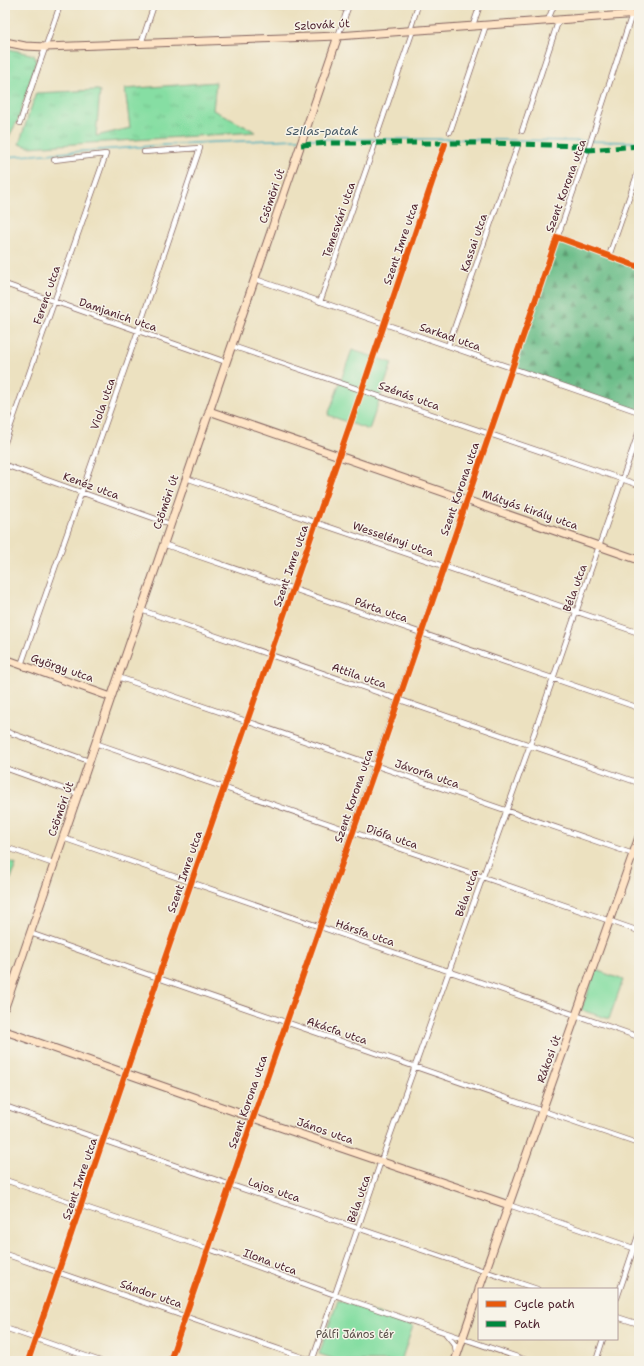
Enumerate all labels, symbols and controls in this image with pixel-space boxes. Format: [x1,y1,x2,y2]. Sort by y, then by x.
street label: Szlovák út [294,16,350,34]
water label: Szilas-patak [286,123,358,139]
street label: Szent Korona utca [542,137,590,235]
street label: Csömöri út [256,166,288,225]
street label: Temesvári utca [319,180,359,260]
street label: Szent Imre utca [380,201,422,287]
street label: Kassai utca [457,212,491,274]
street label: Ferenc utca [30,263,64,326]
street label: Damjanich utca [77,295,159,335]
street label: Sarkad utca [417,320,483,355]
street label: Viola utca [87,376,119,432]
street label: Szénás utca [376,378,442,414]
street label: Szent Korona utca [437,440,483,538]
street label: Kenéz utca [61,469,121,503]
street label: Csömöri út [150,472,182,531]
street label: Mátyás király utca [480,487,580,534]
street label: Wesselényi utca [350,518,436,560]
street label: Szent Imre utca [270,523,312,609]
street label: Béla utca [560,562,591,614]
street label: Párta utca [352,594,410,626]
street label: György utca [29,650,96,686]
street label: Attila utca [330,660,389,692]
street label: Szent Korona utca [331,747,377,845]
street label: Jávorfa utca [393,756,461,792]
street label: Csömöri út [45,779,77,838]
street label: Diófa utca [364,821,420,853]
street label: Szent Imre utca [164,829,206,915]
street label: Béla utca [452,867,482,919]
street label: Hársfa utca [333,916,397,950]
street label: Akácfa utca [305,1014,369,1048]
street label: Rákosi út [533,1033,565,1085]
street label: Szent Korona utca [225,1053,271,1151]
street label: János utca [295,1114,355,1148]
street label: Szent Imre utca [59,1136,101,1222]
street label: Béla utca [344,1173,374,1225]
street label: Lajos utca [246,1174,302,1206]
street label: Ilona utca [241,1245,299,1279]
street label: Sándor utca [118,1276,184,1312]
legend [478,1288,618,1340]
text: Cycle path [514,1296,575,1312]
text: Path [514,1316,540,1332]
park label: Pálfi János tér [316,1327,394,1342]

